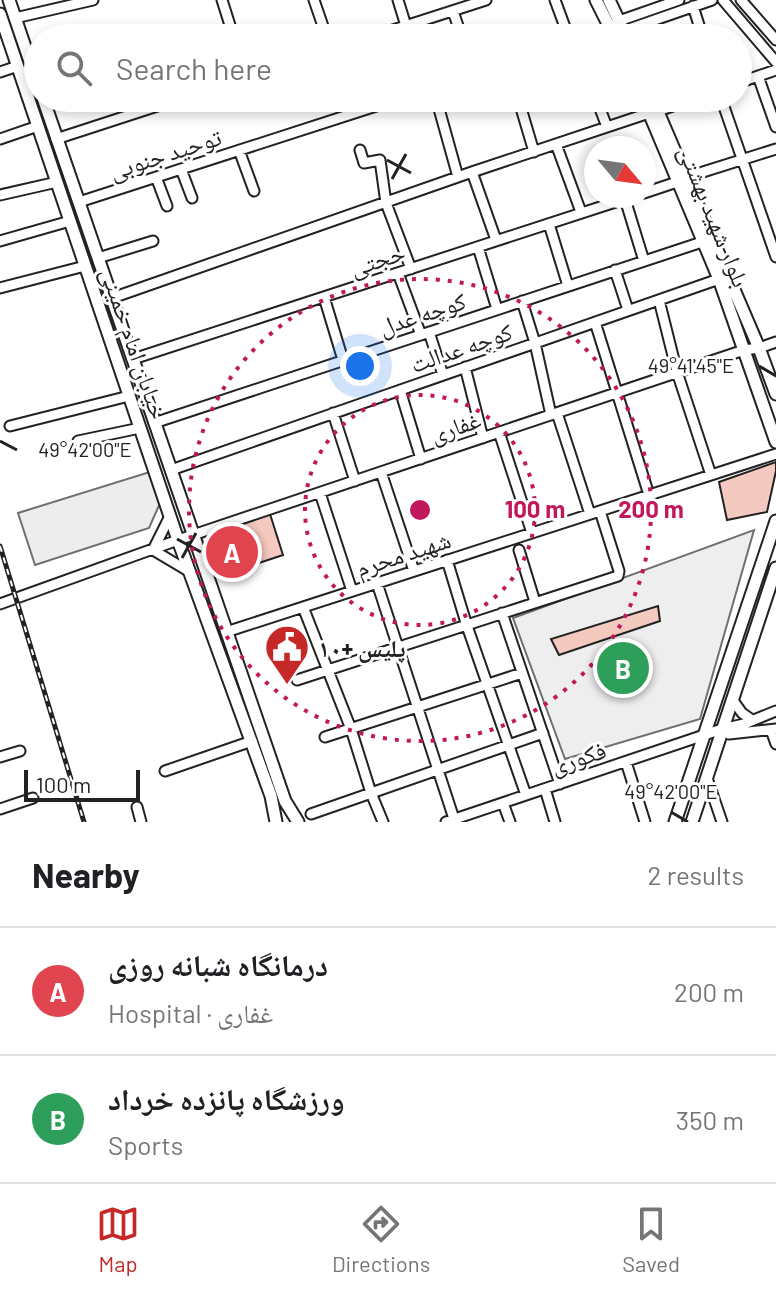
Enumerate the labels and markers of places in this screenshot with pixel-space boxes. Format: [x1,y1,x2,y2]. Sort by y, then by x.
centre of rings [406,496,434,524]
pin: A [206,522,258,582]
public building icon: پلیس +۱۰ [263,623,311,686]
place label: پلیس +۱۰ [318,633,406,663]
pin: B [597,638,649,698]

